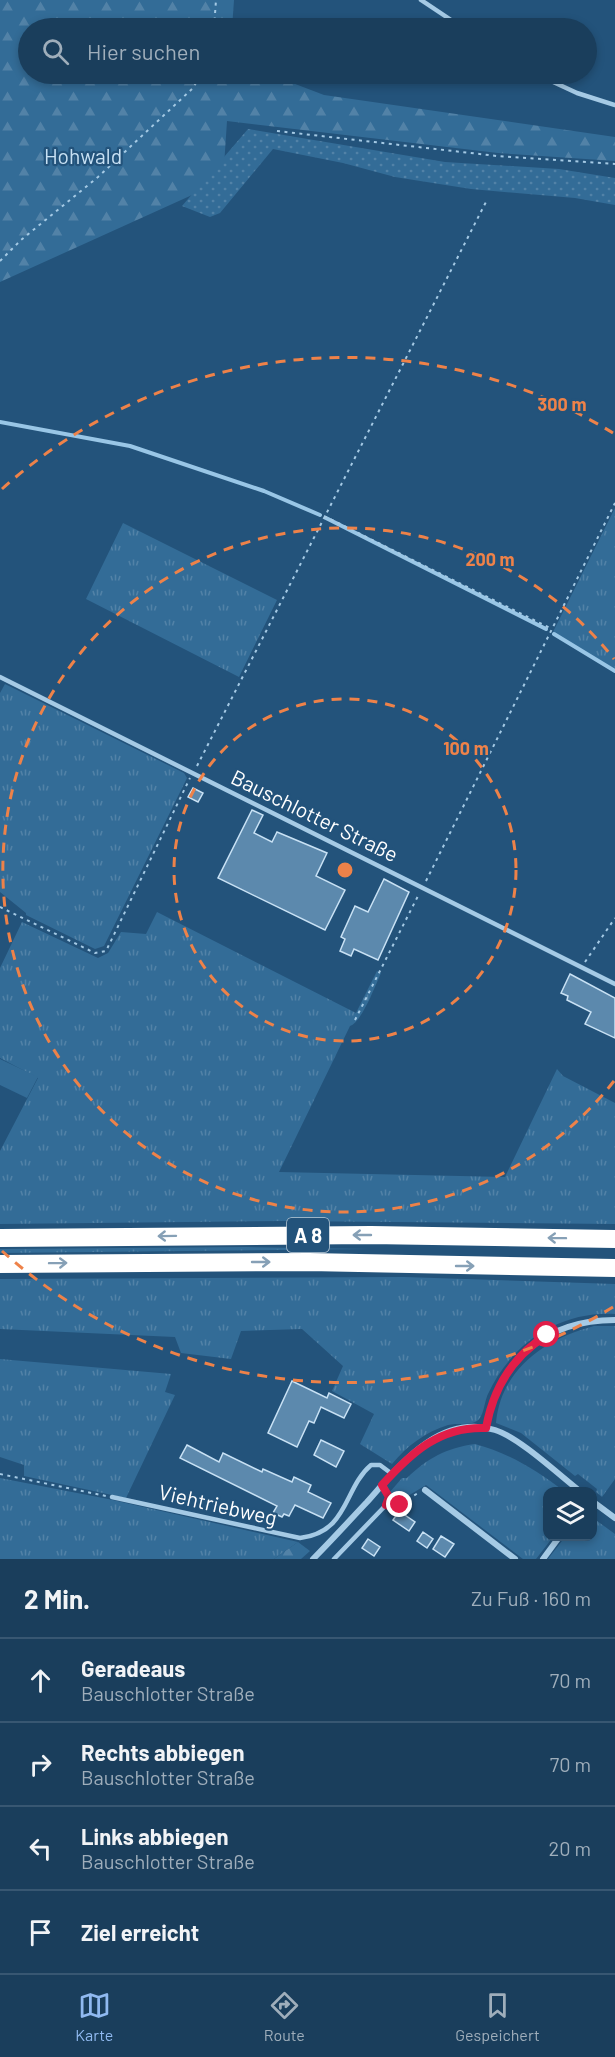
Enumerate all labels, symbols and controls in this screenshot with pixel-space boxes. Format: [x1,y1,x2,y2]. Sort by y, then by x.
search box [18,18,597,84]
icon: search [39,35,72,68]
text: Hier suchen [87,38,200,64]
park label: Hohwald [44,143,122,168]
text: 300 m [538,393,586,415]
text: 200 m [465,548,515,570]
text: 100 m [443,737,489,759]
street label: Bauschlotter Straße [227,764,403,866]
centre of rings [335,860,355,880]
road number: A 8 [287,1218,329,1252]
one-way arrow [352,1229,372,1241]
one-way arrow [157,1230,177,1242]
one-way arrow [547,1232,567,1244]
one-way arrow [251,1256,271,1268]
one-way arrow [48,1257,68,1269]
one-way arrow [454,1260,474,1272]
route start [533,1321,559,1347]
street label: Viehtriebweg [156,1478,280,1530]
map controls [543,1487,597,1541]
button: layers [543,1487,597,1541]
route end [386,1491,412,1517]
text: 2 Min. [24,1583,90,1614]
text: Zu Fuß · 160 m [471,1586,591,1610]
text: Geradeaus [81,1655,185,1681]
icon: ahead [24,1664,57,1697]
text: 70 m [550,1668,591,1692]
text: Bauschlotter Straße [81,1681,255,1705]
text: Rechts abbiegen [81,1739,244,1765]
icon: right [24,1748,57,1781]
text: 70 m [550,1752,591,1776]
text: Bauschlotter Straße [81,1765,255,1789]
text: Links abbiegen [81,1823,229,1849]
icon: left [24,1832,57,1865]
text: 20 m [548,1836,591,1860]
text: Bauschlotter Straße [81,1849,255,1873]
icon: arrive [24,1916,57,1949]
text: Ziel erreicht [81,1919,199,1945]
tab: Karte [75,1989,113,2044]
tab: Route [264,1989,305,2044]
tab: Gespeichert [455,1989,540,2044]

